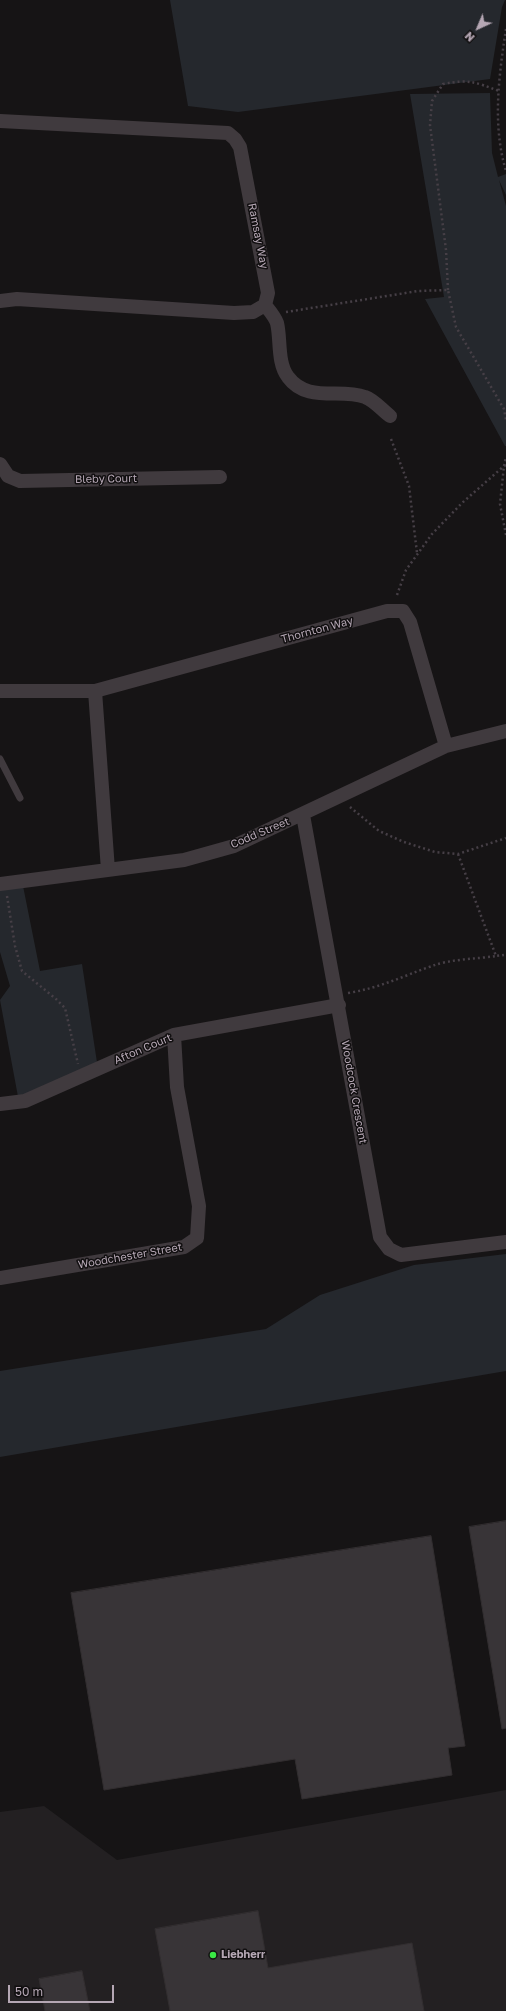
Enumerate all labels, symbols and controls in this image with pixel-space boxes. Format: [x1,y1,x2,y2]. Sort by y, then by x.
north arrow [458,8,498,48]
text: N [462,29,477,45]
street label: Ramsay Way [245,202,271,270]
street label: Bleby Court [75,472,137,486]
street label: Thornton Way [280,614,354,646]
street label: Codd Street [228,815,292,851]
street label: Afton Court [112,1031,174,1067]
street label: Woodcock Crescent [338,1039,370,1145]
street label: Woodchester Street [77,1240,183,1272]
place label: Liebherr [221,1948,265,1962]
marker: Liebherr [208,1950,218,1960]
scale bar [10,1977,116,2003]
text: 50 m [15,1984,43,1999]

